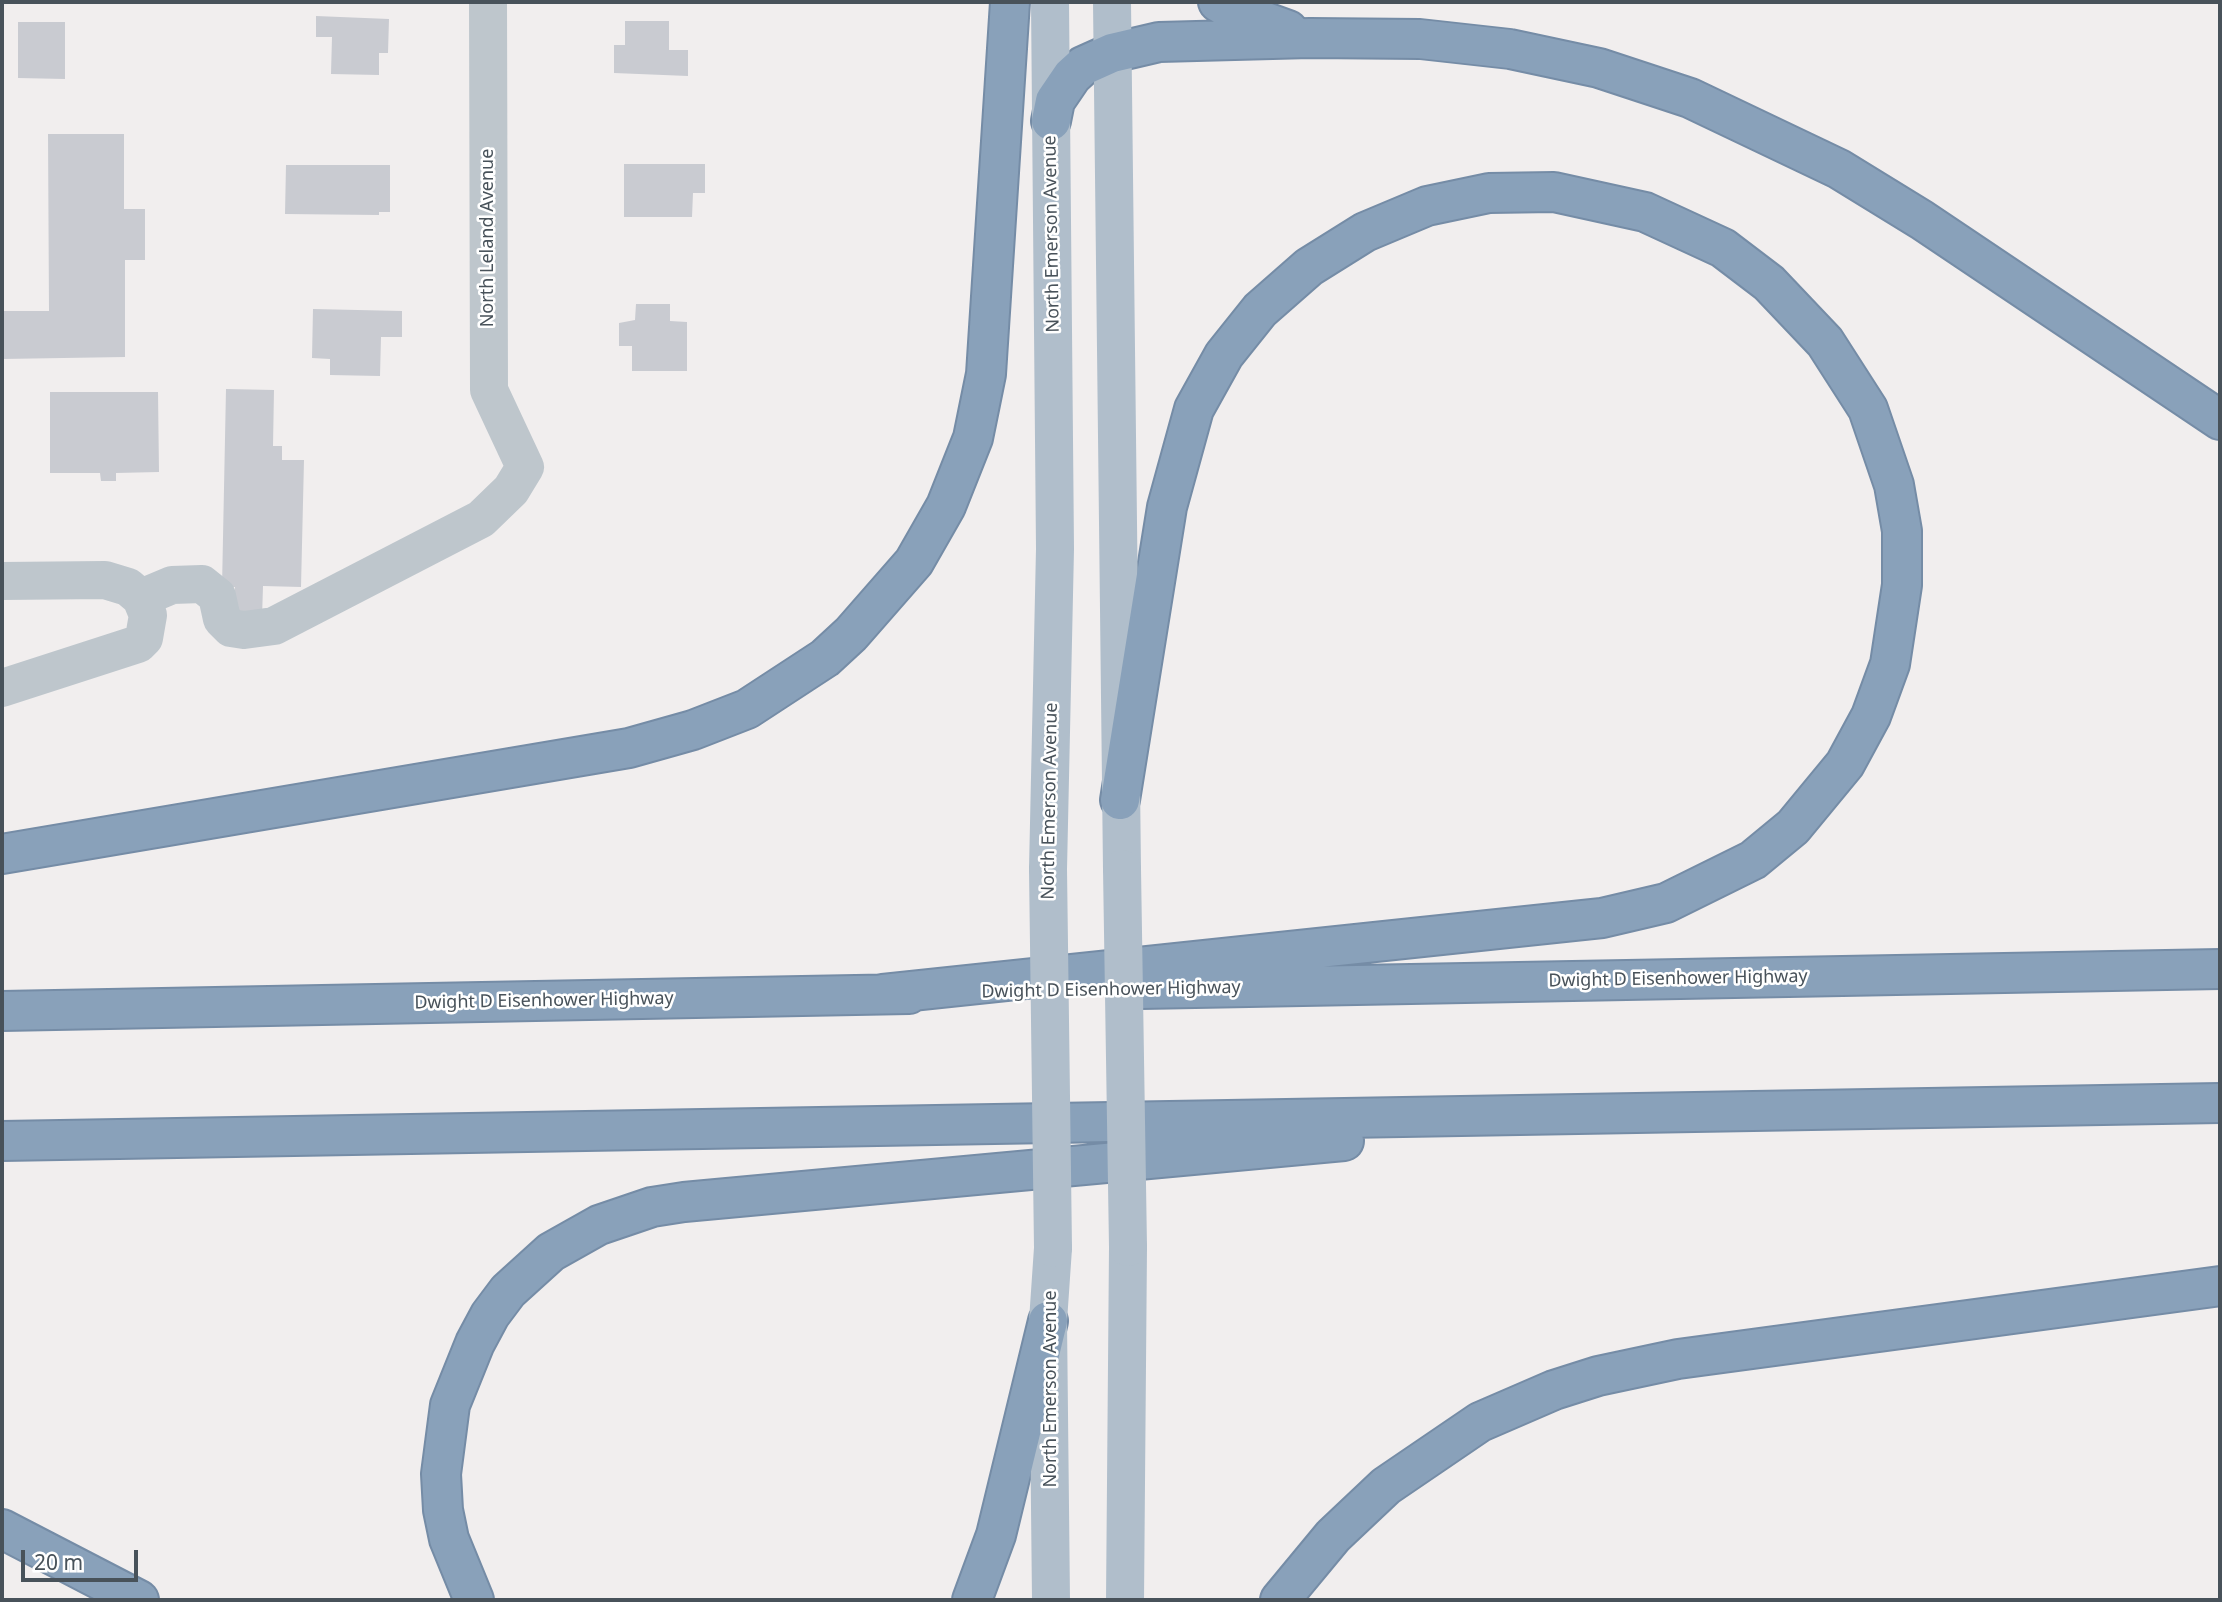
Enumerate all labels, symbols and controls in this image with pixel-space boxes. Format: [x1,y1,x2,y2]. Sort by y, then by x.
street label: North Emerson Avenue [1039,135,1065,333]
street label: North Leland Avenue [477,149,499,327]
street label: North Emerson Avenue [1037,702,1063,900]
street label: Dwight D Eisenhower Highway [1548,966,1808,992]
street label: Dwight D Eisenhower Highway [981,977,1241,1003]
street label: Dwight D Eisenhower Highway [414,988,674,1014]
street label: North Emerson Avenue [1040,1290,1062,1488]
scale bar [24,1536,142,1580]
text: 20 m [34,1548,83,1576]

